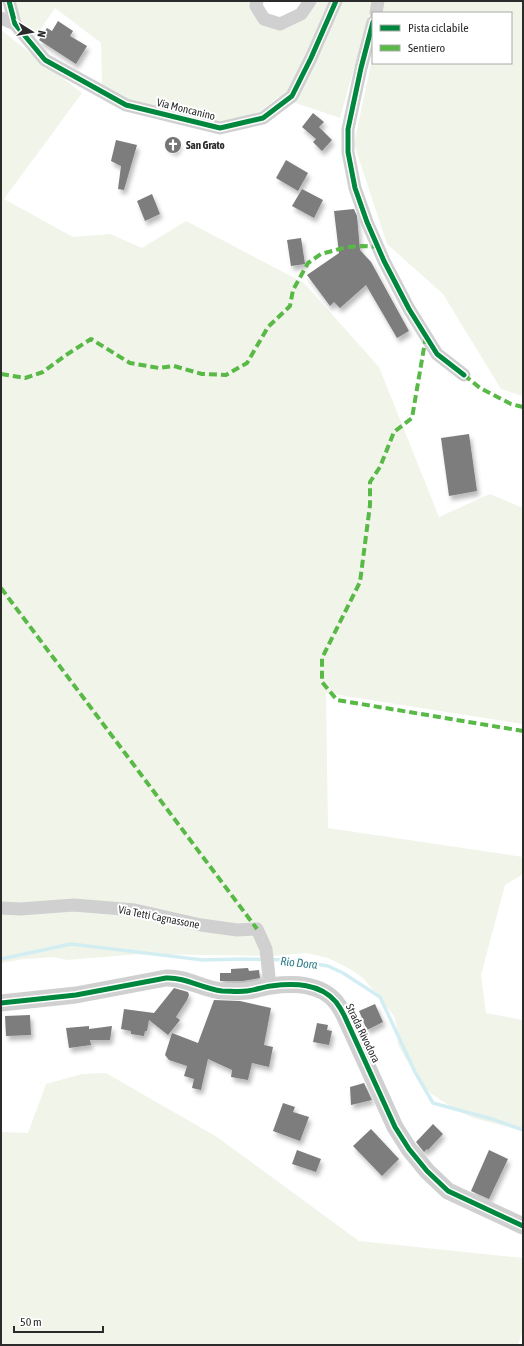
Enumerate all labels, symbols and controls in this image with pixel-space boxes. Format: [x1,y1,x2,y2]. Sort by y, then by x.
north arrow [12,12,52,52]
legend [372,12,512,64]
text: Pista ciclabile [408,21,469,35]
text: N [35,30,48,38]
text: Sentiero [408,41,446,55]
street label: Via Moncanino [155,96,217,122]
church icon: San Grato [163,135,183,155]
place label: San Grato [186,139,225,151]
street label: Via Tetti Cagnassone [117,903,201,931]
water label: Rio Dora [280,954,319,972]
street label: Strada Rivodora [344,1002,382,1064]
scale bar [14,1308,103,1334]
text: 50 m [20,1315,42,1329]

